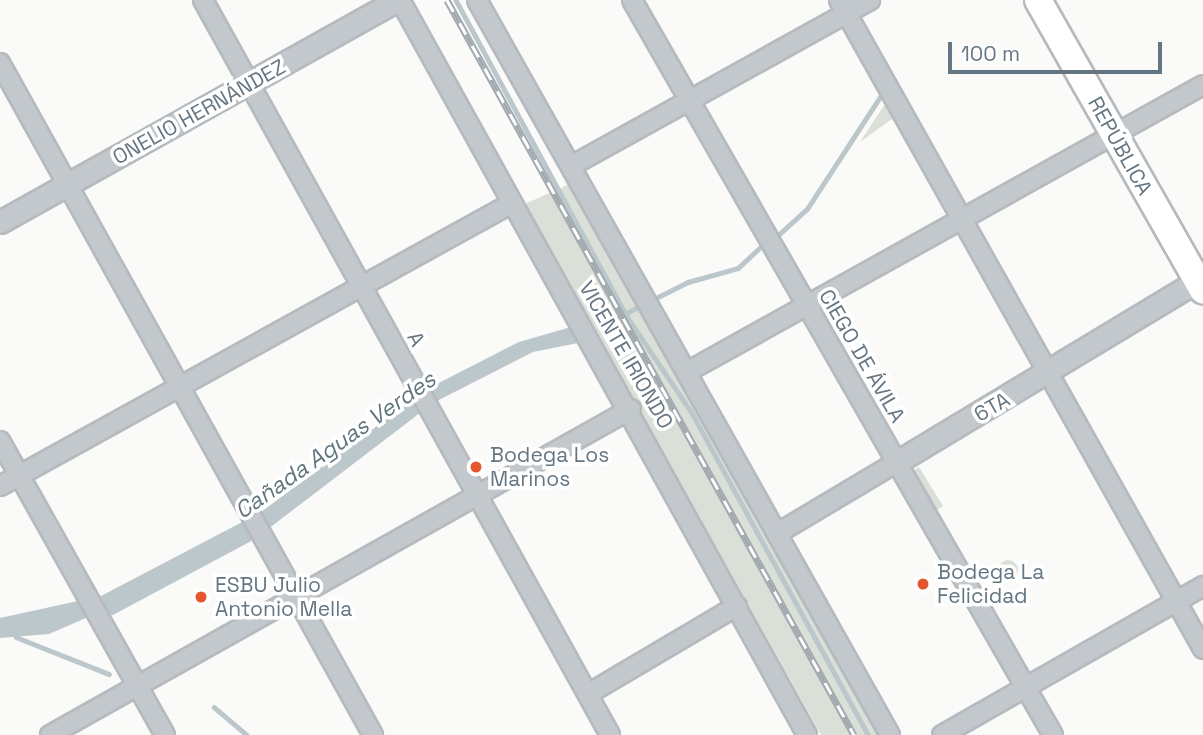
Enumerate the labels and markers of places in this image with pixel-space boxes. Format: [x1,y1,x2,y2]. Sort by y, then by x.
place label: Bodega Los Marinos [490,442,609,492]
marker: Bodega Los Marinos [468,459,484,475]
place label: Bodega La Felicidad [937,559,1044,609]
place label: ESBU Julio Antonio Mella [215,572,352,622]
marker: Bodega La Felicidad [915,576,931,592]
marker: ESBU Julio Antonio Mella [193,589,209,605]

